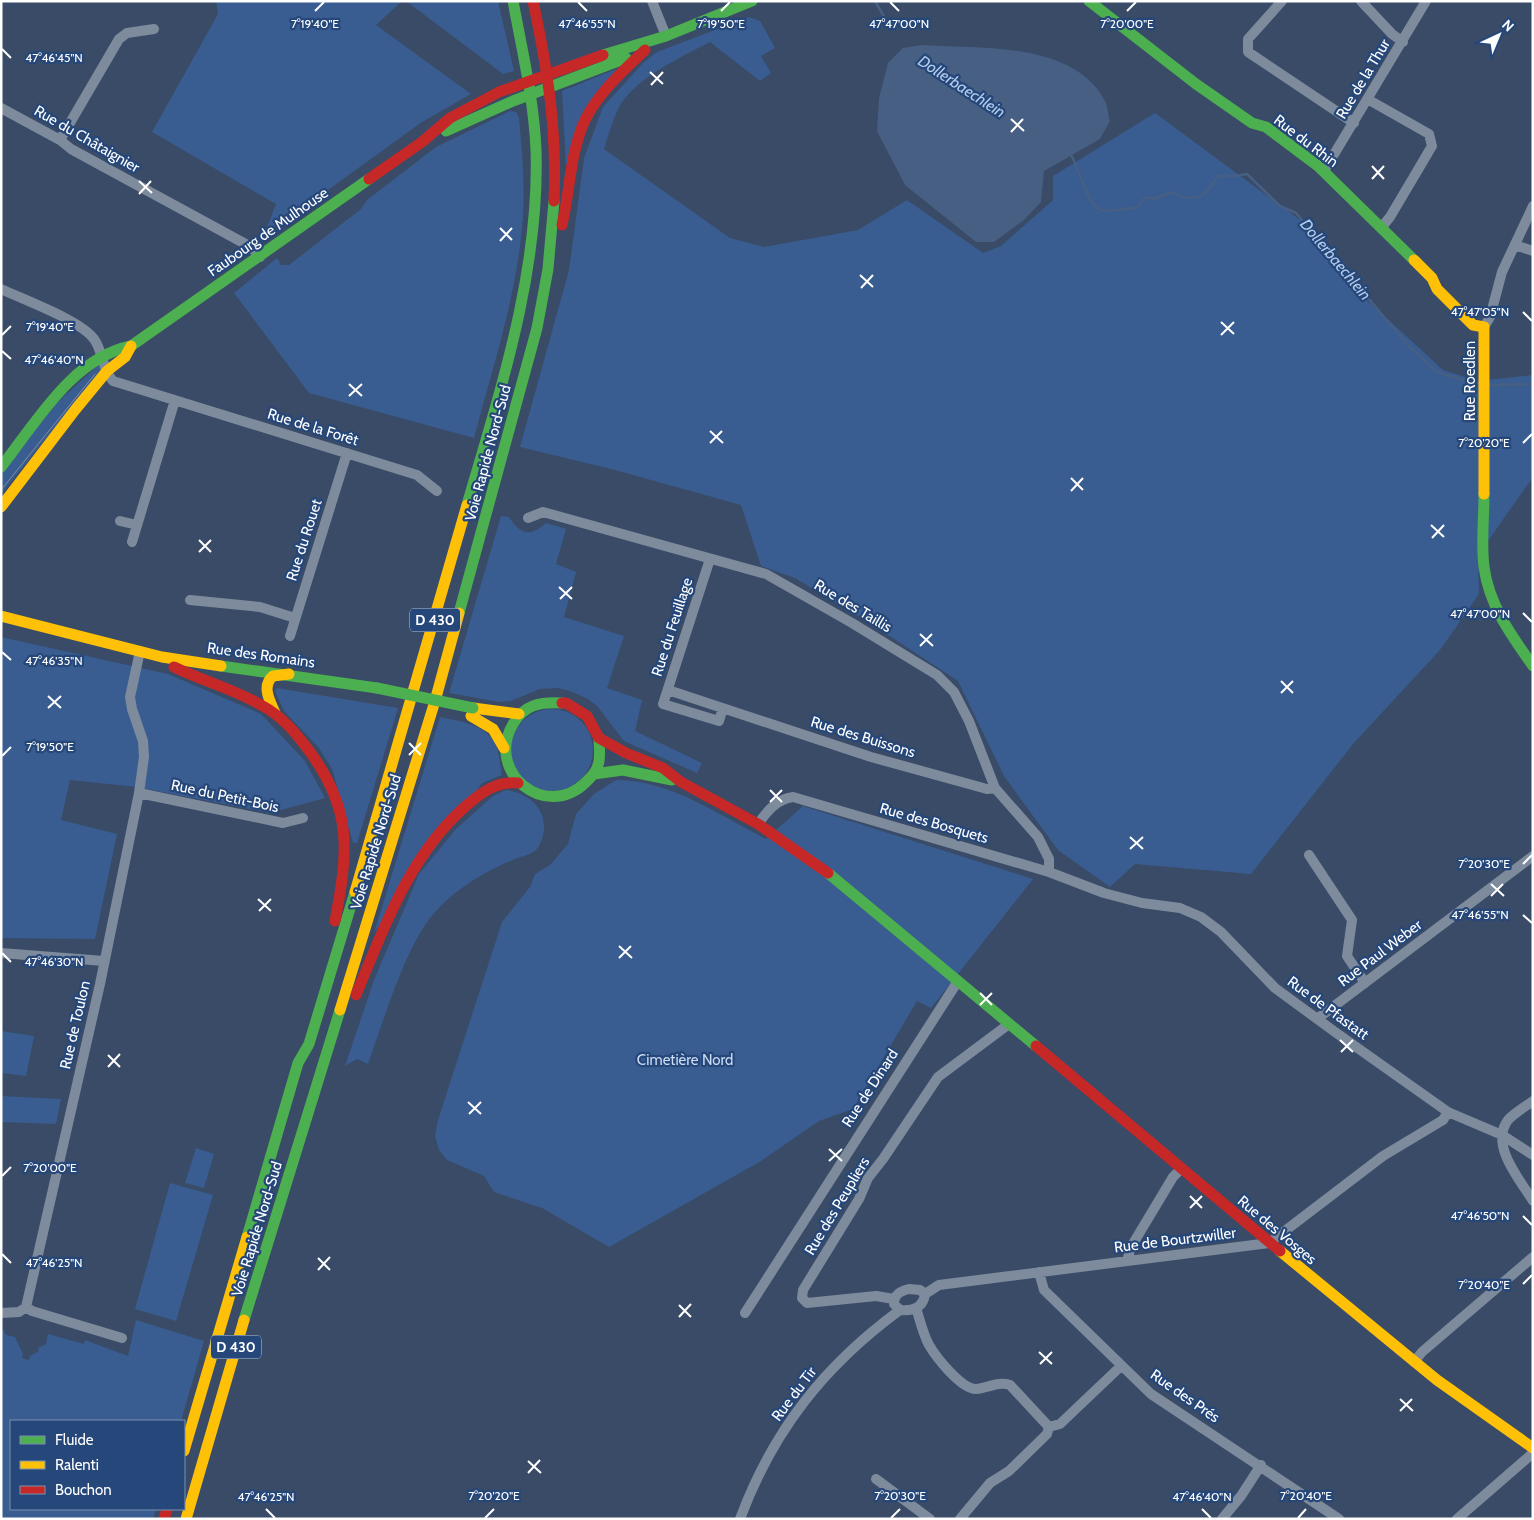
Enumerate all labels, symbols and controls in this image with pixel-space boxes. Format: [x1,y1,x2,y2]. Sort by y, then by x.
north arrow [1474,10,1524,60]
text: 7°19'40"E [291,16,339,31]
text: 47°46'55"N [558,16,616,31]
text: 7°19'50"E [697,16,745,31]
text: 47°47'00"N [869,16,929,31]
text: 7°20'00"E [1100,16,1154,31]
text: N [1498,16,1518,36]
street label: Rue de la Thur [1332,36,1394,122]
text: 47°46'45"N [25,50,83,65]
water label: Dollerbaechlein [915,51,1009,122]
street label: Rue du Châtaignier [31,102,143,177]
street label: Rue du Rhin [1270,111,1342,171]
street label: Faubourg de Mulhouse [204,183,332,280]
water label: Dollerbaechlein [1296,215,1375,304]
text: 47°47'05"N [1451,304,1509,319]
text: 7°19'40"E [26,319,74,334]
street label: Rue Roedlen [1461,341,1479,421]
text: 47°46'40"N [24,352,84,367]
street label: Voie Rapide Nord-Sud [461,383,515,523]
street label: Rue de la Forêt [265,405,361,449]
text: 7°20'20"E [1458,435,1510,450]
street label: Rue du Rouet [282,497,326,583]
street label: Rue du Feuillage [648,575,697,679]
street label: Rue des Taillis [811,576,895,636]
text: 47°47'00"N [1450,606,1510,621]
road number: D 430 [410,608,460,632]
street label: Rue des Romains [206,639,316,671]
text: 47°46'35"N [25,653,83,668]
street label: Rue des Buissons [808,713,918,761]
text: 7°19'50"E [26,739,74,754]
street label: Voie Rapide Nord-Sud [347,772,405,912]
street label: Rue du Petit-Bois [169,776,281,816]
street label: Rue des Bosquets [878,799,990,847]
text: 7°20'30"E [1458,856,1510,871]
text: 47°46'55"N [1451,907,1509,922]
street label: Rue Paul Weber [1335,916,1426,990]
text: 47°46'30"N [24,954,84,969]
street label: Rue de Pfastatt [1284,972,1372,1044]
street label: Rue de Toulon [56,979,94,1071]
street label: Rue de Dinard [838,1046,902,1130]
park label: Cimetière Nord [637,1051,733,1069]
street label: Rue des Peupliers [801,1154,873,1258]
street label: Voie Rapide Nord-Sud [228,1159,286,1299]
text: 7°20'00"E [23,1160,77,1175]
street label: Rue des Vosges [1234,1192,1320,1268]
text: 47°46'50"N [1450,1208,1510,1223]
street label: Rue de Bourtzwiller [1113,1224,1237,1256]
text: 47°46'25"N [25,1255,83,1270]
text: 7°20'40"E [1458,1277,1510,1292]
road number: D 430 [211,1335,261,1358]
street label: Rue du Tir [768,1363,820,1425]
street label: Rue des Prés [1147,1366,1223,1426]
legend [10,1420,185,1510]
text: Fluide [55,1431,94,1449]
text: Ralenti [55,1456,99,1474]
text: Bouchon [55,1481,112,1499]
text: 7°20'20"E [468,1488,520,1503]
text: 7°20'30"E [874,1488,926,1503]
text: 7°20'40"E [1280,1488,1332,1503]
text: 47°46'25"N [237,1489,295,1504]
text: 47°46'40"N [1172,1489,1232,1504]

